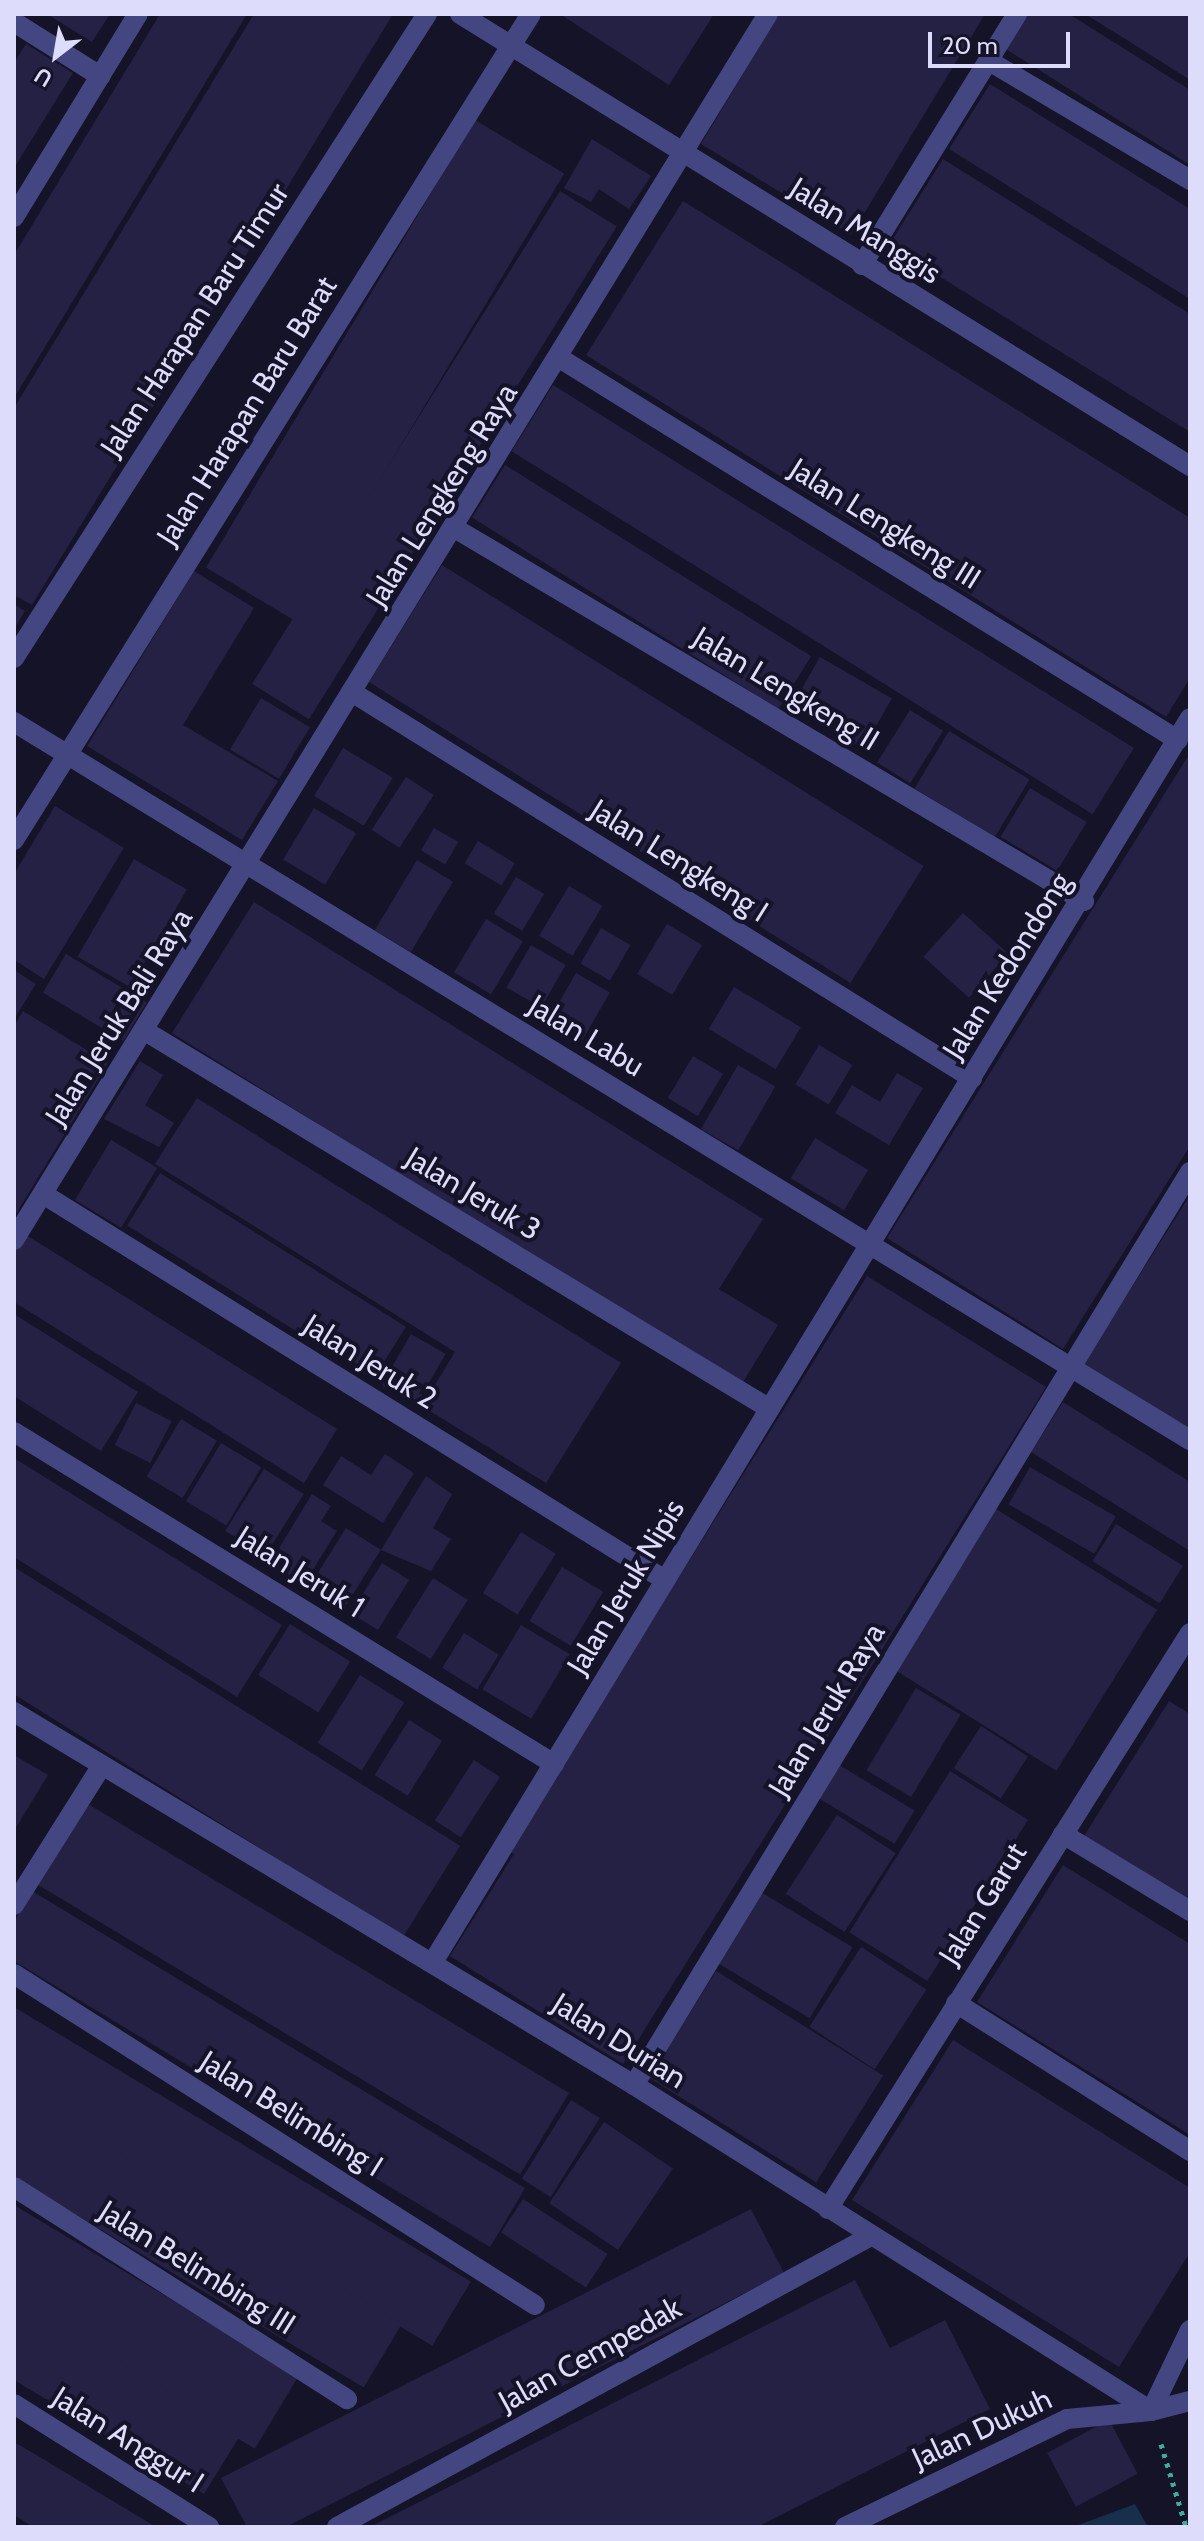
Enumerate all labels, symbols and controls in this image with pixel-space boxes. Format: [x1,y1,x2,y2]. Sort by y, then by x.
north arrow [16,16,96,96]
scale bar [932,16,1074,66]
text: 20 m [942,31,998,60]
text: U [30,61,57,93]
street label: Jalan Manggis [783,170,947,292]
street label: Jalan Harapan Baru Timur [93,177,297,463]
street label: Jalan Harapan Baru Barat [149,270,345,552]
street label: Jalan Lengkeng Raya [359,377,525,613]
street label: Jalan Lengkeng III [783,451,987,597]
street label: Jalan Lengkeng II [687,619,885,759]
street label: Jalan Lengkeng I [583,792,775,930]
street label: Jalan Kedondong [935,866,1079,1066]
street label: Jalan Jeruk Bali Raya [38,902,200,1132]
street label: Jalan Labu [522,987,650,1085]
street label: Jalan Jeruk 3 [399,1140,547,1248]
street label: Jalan Jeruk 2 [297,1307,443,1417]
street label: Jalan Jeruk Nipis [560,1493,692,1681]
street label: Jalan Jeruk 1 [229,1518,371,1626]
street label: Jalan Jeruk Raya [761,1617,893,1803]
street label: Jalan Garut [932,1837,1034,1971]
street label: Jalan Durian [545,1986,693,2096]
street label: Jalan Belimbing I [193,2043,389,2185]
street label: Jalan Belimbing III [92,2193,302,2343]
street label: Jalan Cempedak [492,2290,688,2420]
street label: Jalan Anggur I [46,2379,210,2501]
street label: Jalan Dukuh [907,2381,1057,2477]

